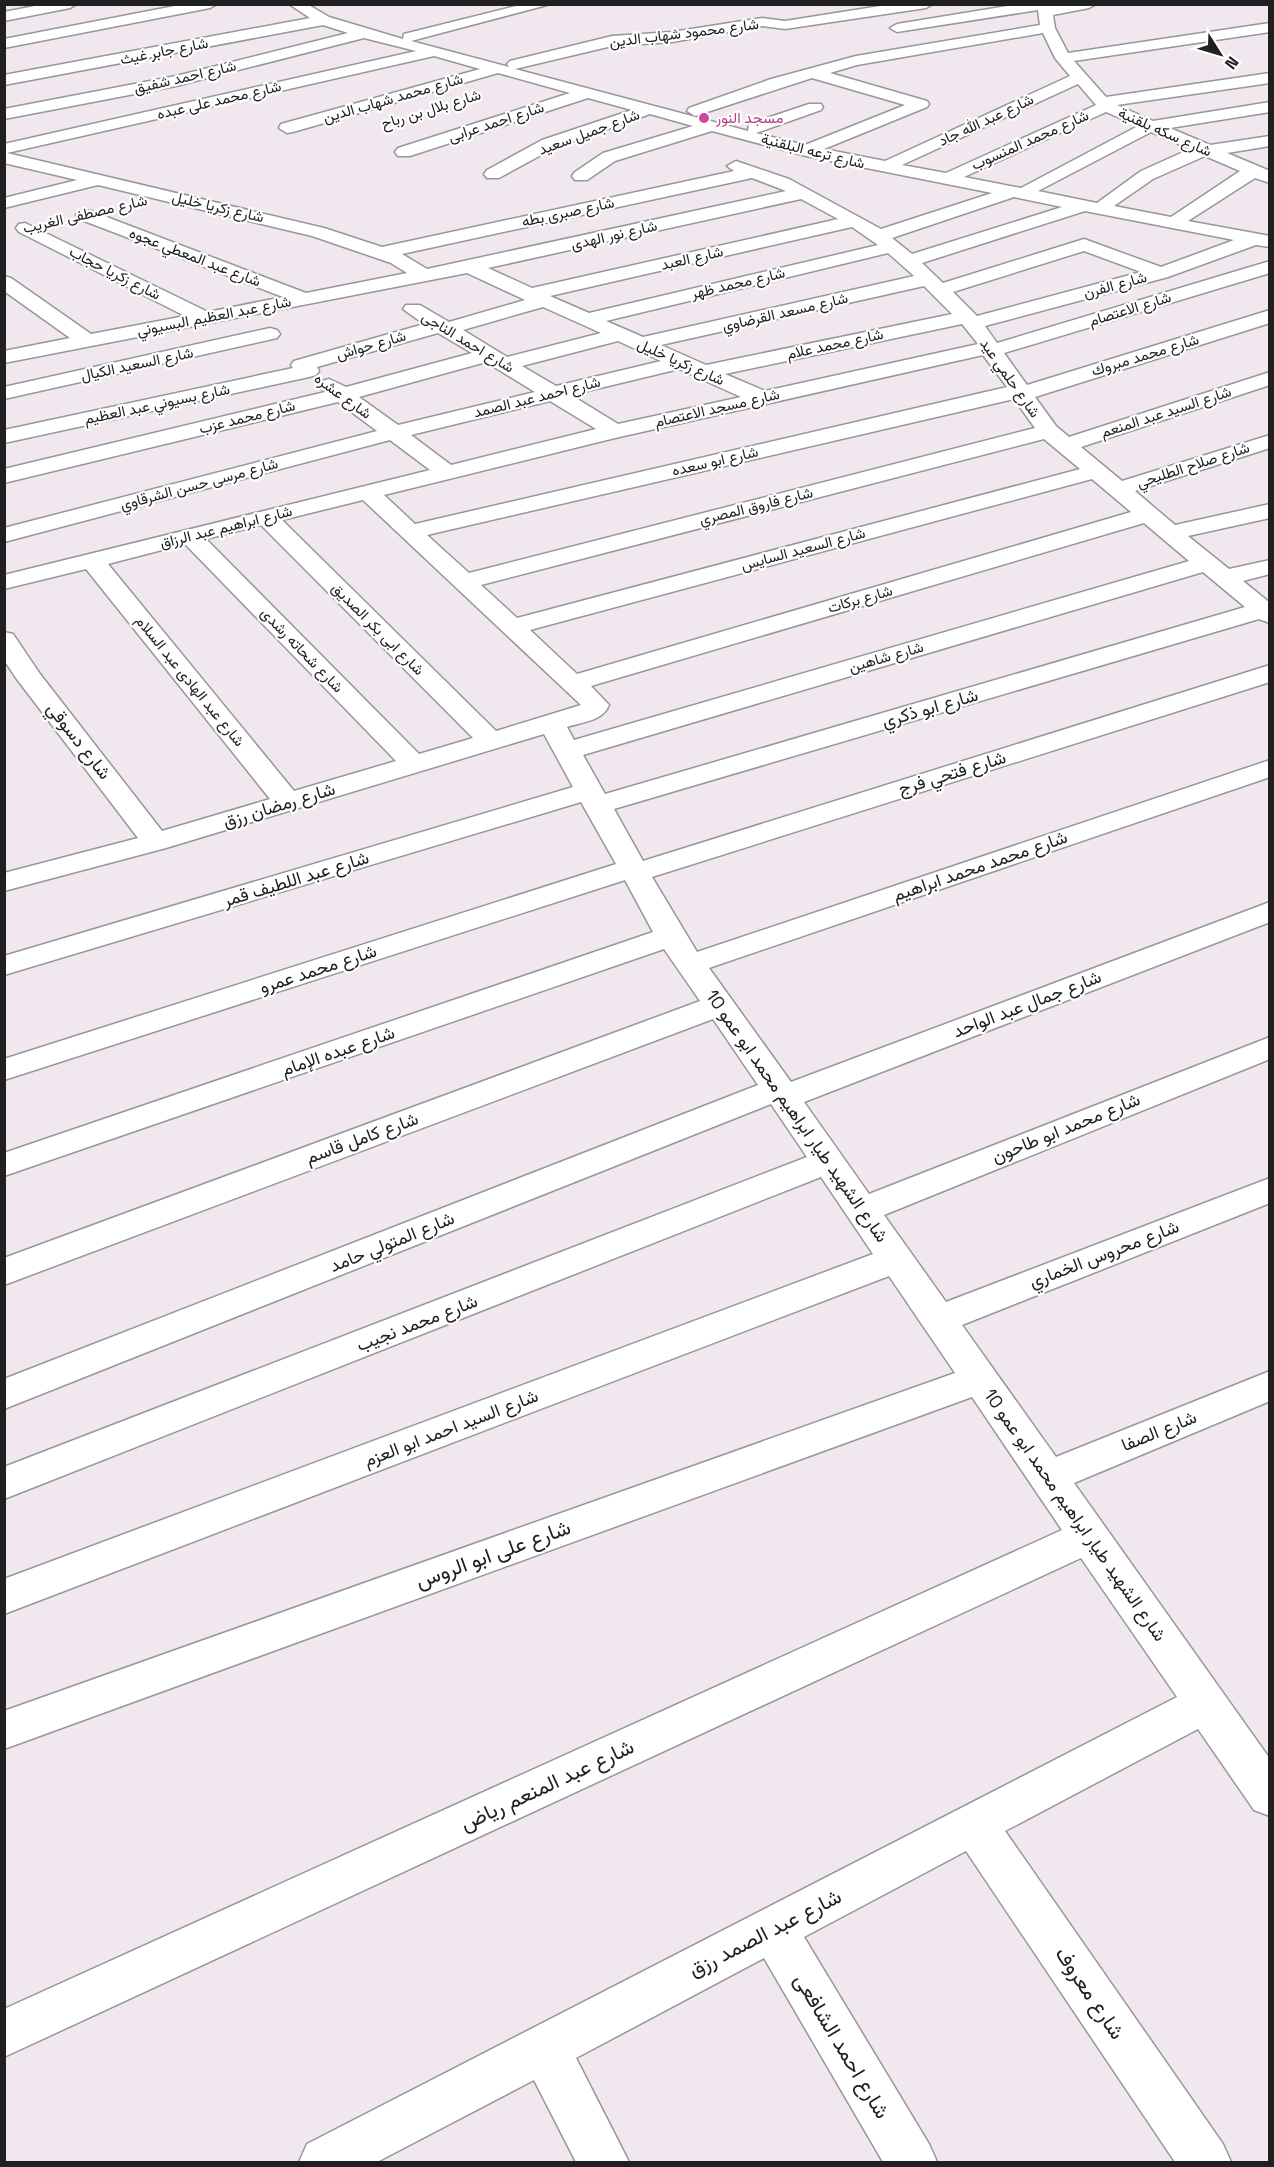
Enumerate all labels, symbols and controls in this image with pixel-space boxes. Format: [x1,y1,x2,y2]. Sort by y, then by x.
street label: شارع محمود شهاب الدين [608,14,760,53]
north arrow [1190,24,1250,84]
street label: شارع جابر غيث [118,33,210,70]
text: N [1220,52,1243,73]
street label: شارع احمد شفيق [132,55,238,99]
street label: شارع محمد شهاب الدين [321,68,466,129]
street label: شارع محمد على عبده [155,76,283,125]
street label: شارع بلال بن رباح [379,84,484,135]
street label: شارع عبد الله جاد [935,89,1037,152]
street label: شارع احمد عرابى [446,97,547,148]
street label: شارع سكه بلقنية [1115,103,1215,162]
street label: شارع جميل سعيد [536,104,643,161]
street label: شارع محمد المنسوب [968,105,1092,176]
place label: مسجد النور [715,108,783,127]
marker: مسجد النور [697,111,711,125]
street label: شارع ترعه البلقنية [759,128,867,175]
street label: شارع زكريا خليل [170,187,266,228]
street label: شارع مصطفى الغريب [21,190,149,239]
street label: شارع صبرى بطه [520,192,617,233]
street label: شارع نور الهدى [569,215,659,256]
street label: شارع عبد المعطي عجوه [125,223,264,294]
street label: شارع زكريا حجاب [65,241,164,306]
street label: شارع العبد [659,241,726,276]
street label: شارع محمد ظهر [688,262,787,305]
street label: شارع الفرن [1081,267,1149,304]
street label: شارع الاعتصام [1086,287,1174,332]
street label: شارع مسعد القرضاوي [720,288,851,339]
street label: شارع عبد العظيم البسيوني [135,291,294,344]
street label: شارع احمد الناجى [418,307,518,378]
street label: شارع محمد علام [785,324,886,365]
street label: شارع حواش [334,325,409,365]
street label: شارع محمد مبروك [1089,329,1202,382]
street label: شارع زكريا خليل [634,334,728,391]
street label: شارع حلمي عيد [973,334,1045,423]
street label: شارع السعيد الكيال [79,342,196,387]
street label: شارع عشره [310,368,376,424]
street label: شارع احمد عبد الصمد [471,372,603,423]
street label: شارع بسيوني عبد العظيم [82,379,232,432]
street label: شارع السيد عبد المنعم [1098,381,1234,444]
street label: شارع مسجد الاعتصام [653,384,782,433]
street label: شارع محمد عزب [197,395,297,440]
street label: شارع صلاح الطليحي [1134,437,1253,496]
street label: شارع ابو سعده [670,441,760,482]
street label: شارع مرسى حسن الشرقاوي [118,453,281,518]
street label: شارع فاروق المصري [697,482,816,533]
street label: شارع ابراهيم عبد الرزاق [158,501,295,554]
street label: شارع السعيد السايس [739,523,868,576]
street label: شارع ابى بكر الصديق [327,578,429,681]
street label: شارع بركات [825,580,895,619]
street label: شارع شحاته رشدى [256,603,348,698]
street label: شارع عبد الهادى عبد السلام [130,611,249,751]
street label: شارع شاهين [846,637,926,678]
street label: شارع ابو ذكري [879,683,982,736]
street label: شارع دسوقي [39,698,117,786]
street label: شارع فتحي فرج [895,745,1010,804]
street label: شارع رمضان رزق [220,777,338,833]
street label: شارع محمد محمد ابراهيم [889,825,1071,907]
street label: شارع عبد اللطيف قمر [219,845,372,913]
street label: شارع محمد عمرو [256,939,380,999]
street label: شارع جمال عبد الواحد [949,965,1105,1043]
street label: شارع الشهيد طيار ابراهيم محمد ابو عمو 10 [700,985,894,1247]
street label: شارع عبده الإمام [278,1020,398,1082]
street label: شارع محمد ابو طاحون [988,1087,1144,1169]
street label: شارع كامل قاسم [302,1106,422,1170]
street label: شارع المتولي حامد [326,1206,459,1281]
street label: شارع محروس الخماري [1026,1214,1184,1296]
street label: شارع محمد نجيب [353,1289,481,1357]
street label: شارع السيد احمد ابو العزم [360,1384,542,1472]
street label: شارع الشهيد طيار ابراهيم محمد ابو عمو 10 [978,1384,1172,1646]
street label: شارع الصفا [1118,1405,1200,1457]
street label: شارع على ابو الروس [412,1513,574,1595]
street label: شارع عبد المنعم رياض [456,1732,638,1838]
street label: شارع عبد الصمد رزق [684,1882,846,1984]
street label: شارع معروف [1049,1941,1131,2045]
street label: شارع احمد الشافعى [788,1968,896,2124]

